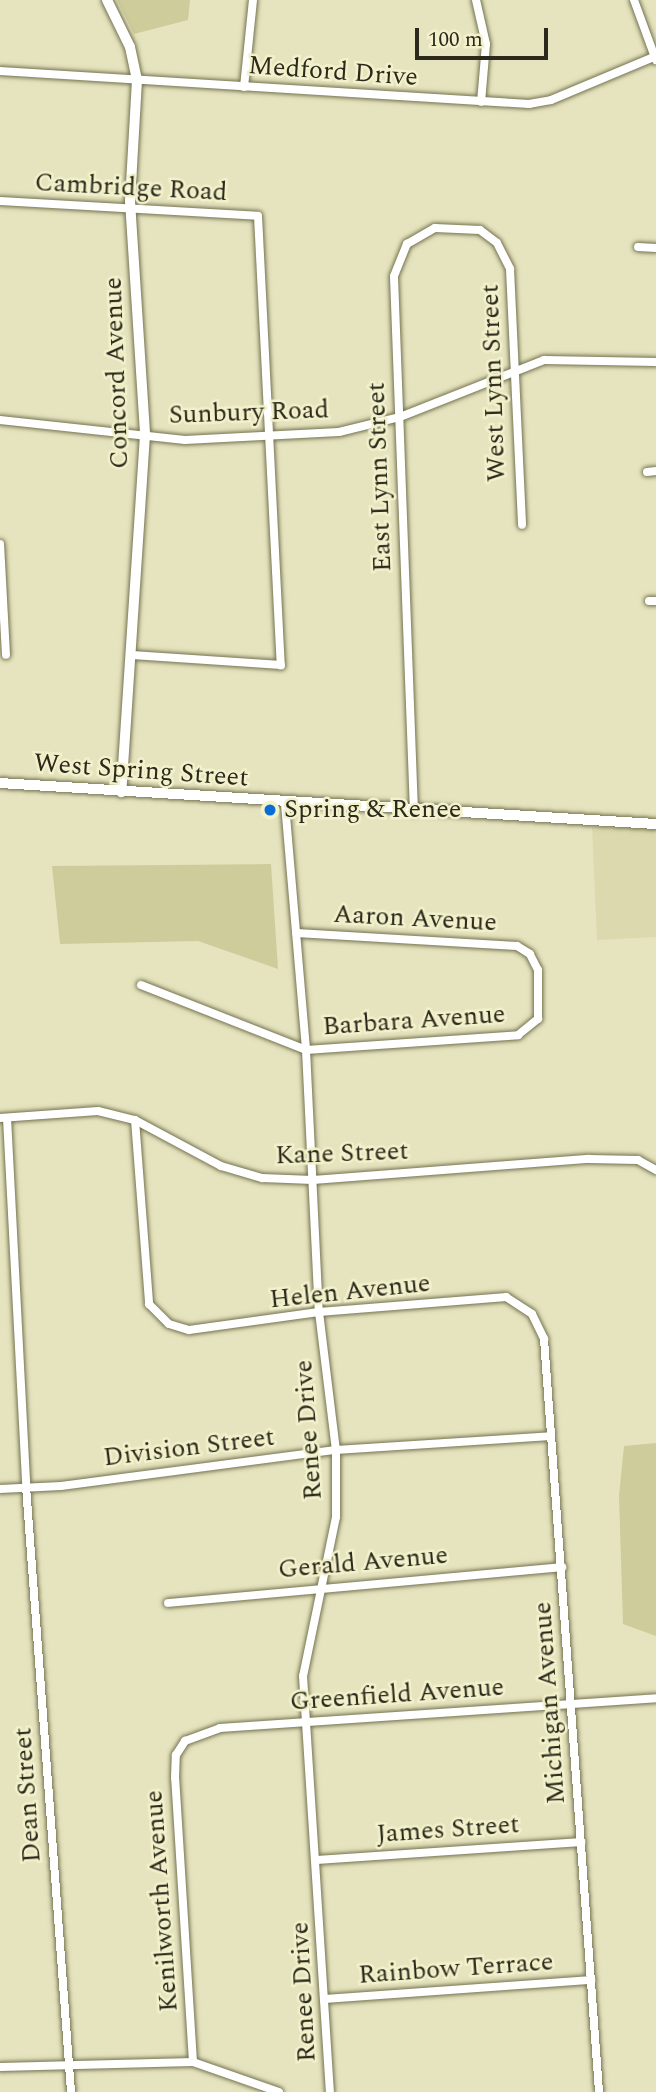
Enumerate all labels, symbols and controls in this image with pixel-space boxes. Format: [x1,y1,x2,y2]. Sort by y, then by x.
scale bar [418,14,551,58]
text: 100 m [428,24,483,56]
street label: Medford Drive [247,51,419,93]
street label: Cambridge Road [34,167,228,209]
street label: Concord Avenue [98,277,136,469]
street label: West Lynn Street [475,284,513,482]
street label: East Lynn Street [361,382,399,572]
street label: Sunbury Road [168,395,330,431]
street label: West Spring Street [33,748,249,794]
place label: Spring & Renee [284,794,461,826]
marker: Spring & Renee [262,802,278,818]
street label: Aaron Avenue [332,899,498,939]
street label: Barbara Avenue [322,999,506,1043]
street label: Kane Street [275,1136,409,1172]
street label: Helen Avenue [268,1268,432,1316]
street label: Renee Drive [289,1359,329,1501]
street label: Division Street [102,1422,276,1474]
street label: Gerald Avenue [277,1540,449,1586]
street label: Michigan Avenue [527,1601,573,1805]
street label: Greenfield Avenue [289,1672,505,1718]
street label: Dean Street [8,1726,48,1864]
street label: Kenilworth Avenue [139,1789,185,2013]
street label: James Street [376,1809,520,1851]
street label: Renee Drive [285,1921,323,2063]
street label: Rainbow Terrace [357,1947,555,1991]

